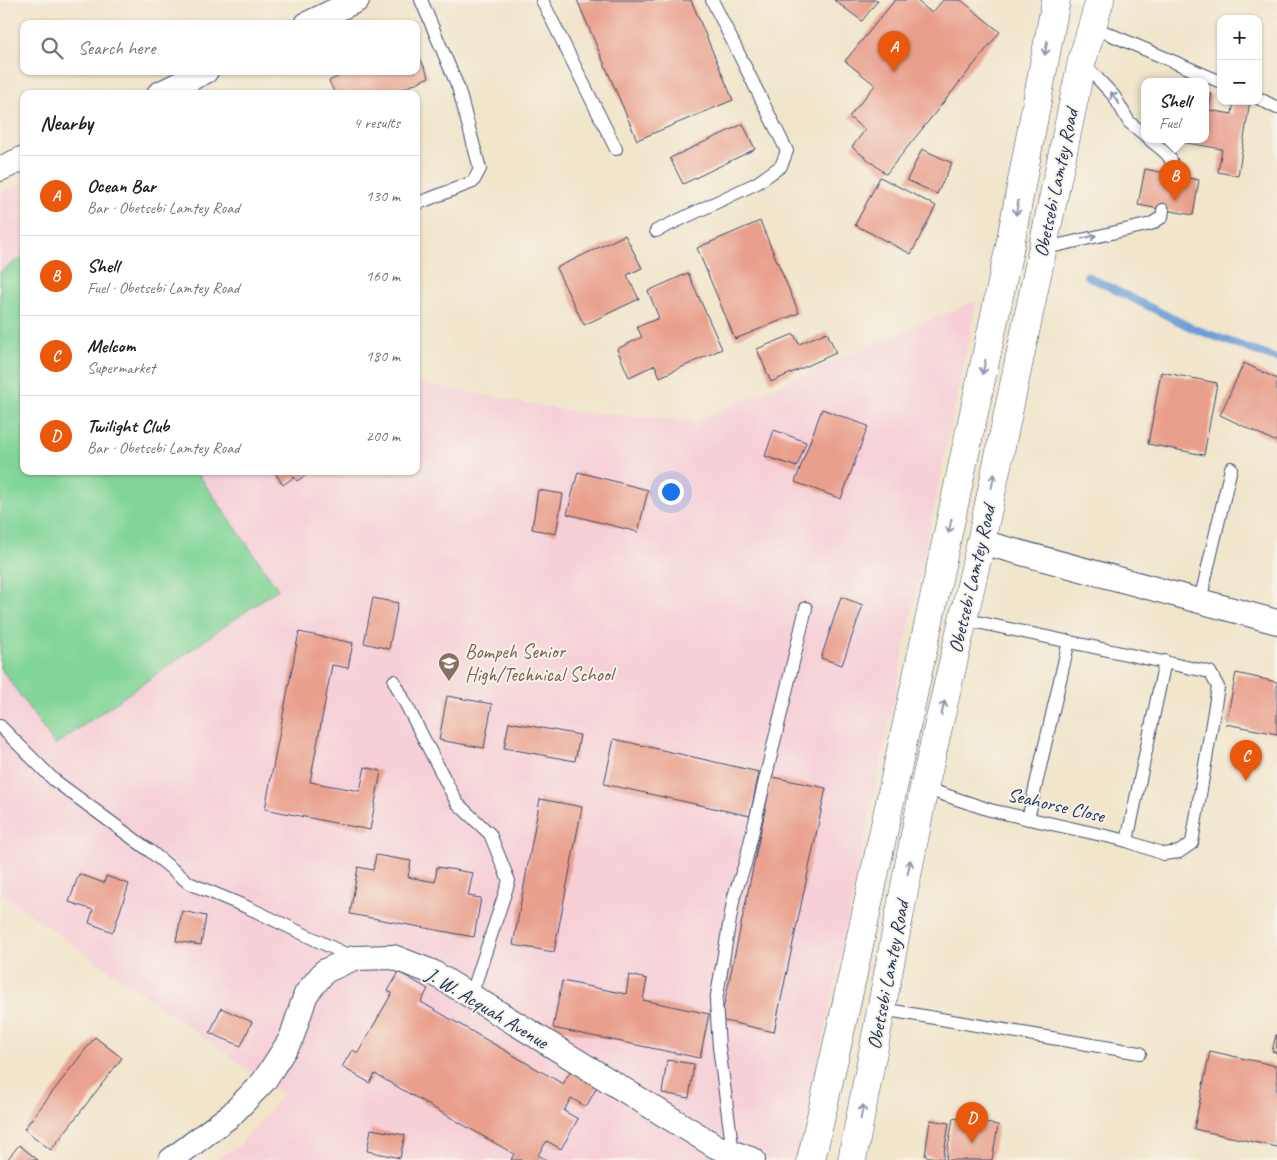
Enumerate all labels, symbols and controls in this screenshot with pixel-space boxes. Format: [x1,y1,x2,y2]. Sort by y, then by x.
map controls [1217,15,1262,105]
button: + [1217,15,1262,60]
search box [20,20,420,75]
pin: A [878,31,910,72]
icon: search [38,34,66,62]
text: Search here [78,36,155,60]
one-way arrow [1041,39,1051,55]
button: − [1217,60,1262,105]
popup [1141,78,1209,143]
text: Shell [1159,89,1191,113]
one-way arrow [1110,91,1120,105]
street label: Obetsebi Lamtey Road [1028,104,1085,259]
text: Nearby [40,110,93,136]
text: 4 results [353,113,400,133]
text: Fuel [1159,113,1180,133]
pin: B [1159,160,1191,201]
text: Ocean Bar [87,174,156,198]
text: A [52,186,60,206]
text: 130 m [366,186,400,206]
text: Bar · Obetsebi Lamtey Road [87,198,239,218]
one-way arrow [1012,199,1022,215]
one-way arrow [1081,232,1097,241]
text: Shell [87,254,119,278]
text: B [52,266,60,286]
text: 160 m [366,266,400,286]
text: Fuel · Obetsebi Lamtey Road [87,278,239,298]
text: Melcom [87,334,135,358]
text: C [52,346,60,366]
text: 180 m [366,346,400,366]
text: Supermarket [87,358,155,378]
one-way arrow [979,358,988,374]
text: Twilight Club [87,414,169,438]
text: D [51,426,61,446]
text: 200 m [366,426,400,446]
text: Bar · Obetsebi Lamtey Road [87,438,239,458]
one-way arrow [989,473,999,489]
your location [658,479,684,505]
street label: Obetsebi Lamtey Road [943,500,1002,655]
one-way arrow [945,517,954,533]
place label: Bompeh Senior High/Technical School [465,639,617,687]
school or university icon: Bompeh Senior High/Technical School [437,651,461,682]
one-way arrow [939,700,948,716]
pin: C [1230,740,1262,781]
street label: Seahorse Close [1005,782,1108,829]
one-way arrow [905,859,914,875]
street label: Obetsebi Lamtey Road [861,896,915,1051]
street label: J. W. Acquah Avenue [421,961,554,1055]
pin: D [956,1102,988,1143]
one-way arrow [857,1105,867,1121]

